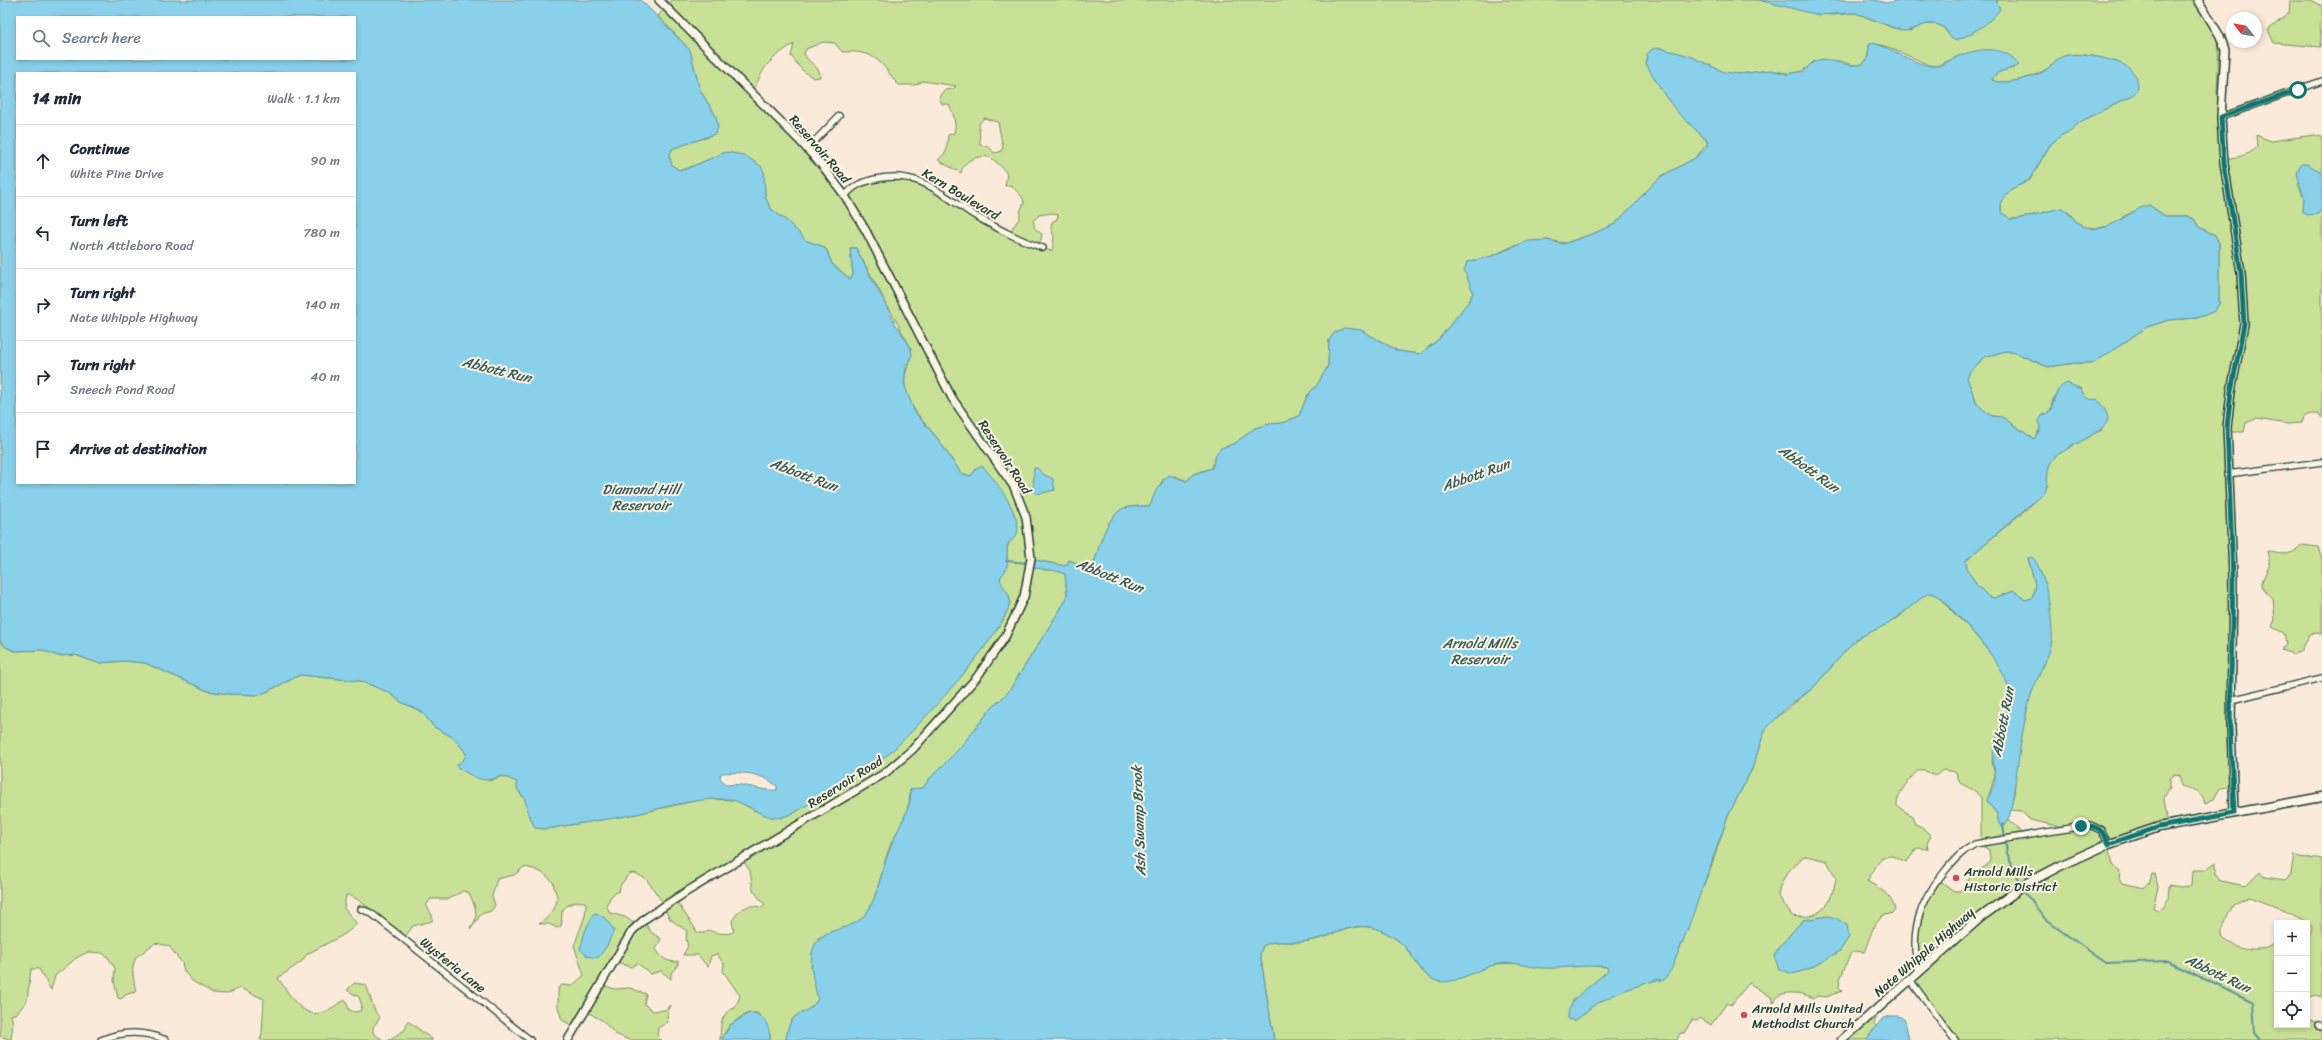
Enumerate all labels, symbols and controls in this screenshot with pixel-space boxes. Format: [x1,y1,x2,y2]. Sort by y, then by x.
north arrow [2226,12,2262,48]
search box [16,16,356,60]
text: Search here [62,25,141,51]
icon: search [30,27,52,49]
route start [2289,81,2307,99]
text: 14 min [32,83,81,113]
text: Walk · 1.1 km [267,87,340,110]
street label: Reservoir Road [783,109,857,190]
text: Continue [70,136,130,162]
text: 90 m [310,149,340,172]
icon: ahead [32,150,54,172]
text: White Pine Drive [70,162,164,185]
street label: Kern Boulevard [918,162,1005,227]
text: Turn left [70,208,128,234]
text: 780 m [303,221,340,244]
icon: left [32,222,54,244]
text: North Attleboro Road [70,234,193,257]
text: Turn right [70,280,135,306]
text: 140 m [305,293,340,316]
icon: right [32,294,54,316]
text: Nate Whipple Highway [70,306,198,329]
water label: Abbott Run [459,349,535,391]
text: Turn right [70,352,135,378]
text: 40 m [310,365,340,388]
icon: right [32,366,54,388]
text: Sneech Pond Road [70,378,175,401]
street label: Reservoir Road [972,415,1038,500]
text: Arrive at destination [70,436,207,462]
icon: arrive [32,438,54,460]
water label: Abbott Run [1772,438,1846,501]
water label: Abbott Run [766,450,843,500]
water label: Abbott Run [1438,451,1515,499]
water label: Diamond Hill Reservoir [602,477,683,518]
water label: Abbott Run [1072,551,1149,601]
water label: Arnold Mills Reservoir [1442,631,1520,672]
water label: Abbott Run [1984,684,2022,760]
street label: Reservoir Road [803,749,888,814]
water label: Ash Swamp Brook [1125,764,1153,877]
route end [2072,817,2090,835]
place label: Arnold Mills Historic District [1963,860,2058,898]
marker: Arnold Mills Historic District [1951,873,1961,883]
street label: Nate Whipple Highway [1868,901,1980,1003]
map controls [2274,920,2310,1028]
button: + [2274,920,2310,956]
street label: Wysteria Lane [415,931,491,999]
water label: Abbott Run [2180,947,2256,1001]
button: − [2274,956,2310,992]
button: locate [2274,992,2310,1028]
place label: Arnold Mills United Methodist Church [1751,997,1863,1035]
marker: Arnold Mills United Methodist Church [1739,1010,1749,1020]

